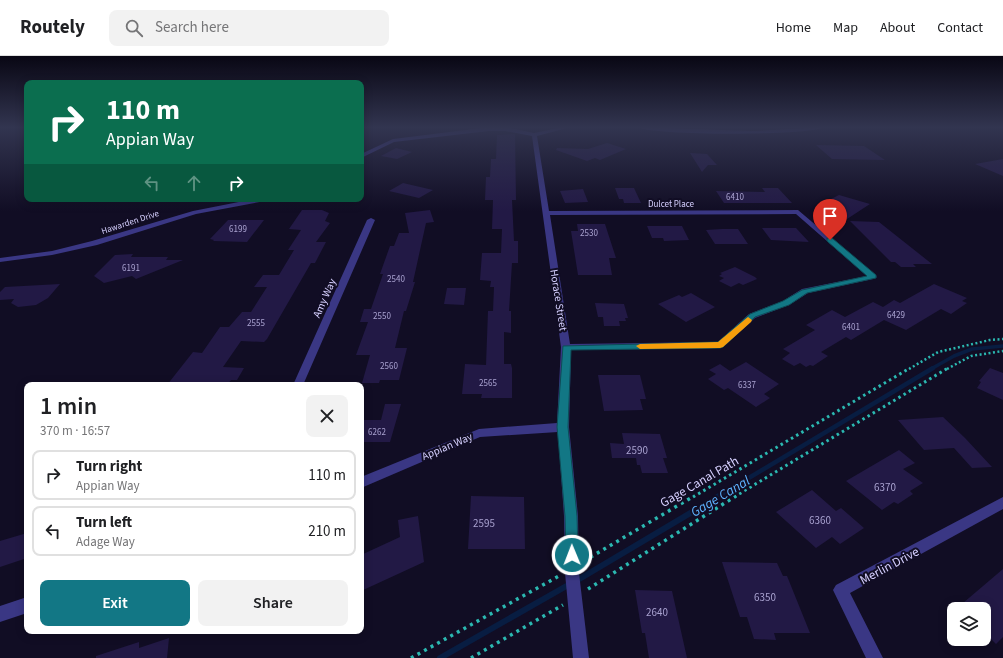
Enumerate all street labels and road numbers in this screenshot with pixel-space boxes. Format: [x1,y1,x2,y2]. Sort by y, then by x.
street label: Dulcet Place [648,198,695,211]
street label: Hawarden Drive [100,207,161,238]
street label: Horace Street [546,268,571,332]
street label: Amy Way [309,276,340,320]
street label: Appian Way [419,429,475,464]
street label: Gage Canal Path [657,452,741,510]
street label: Merlin Drive [857,543,922,589]

